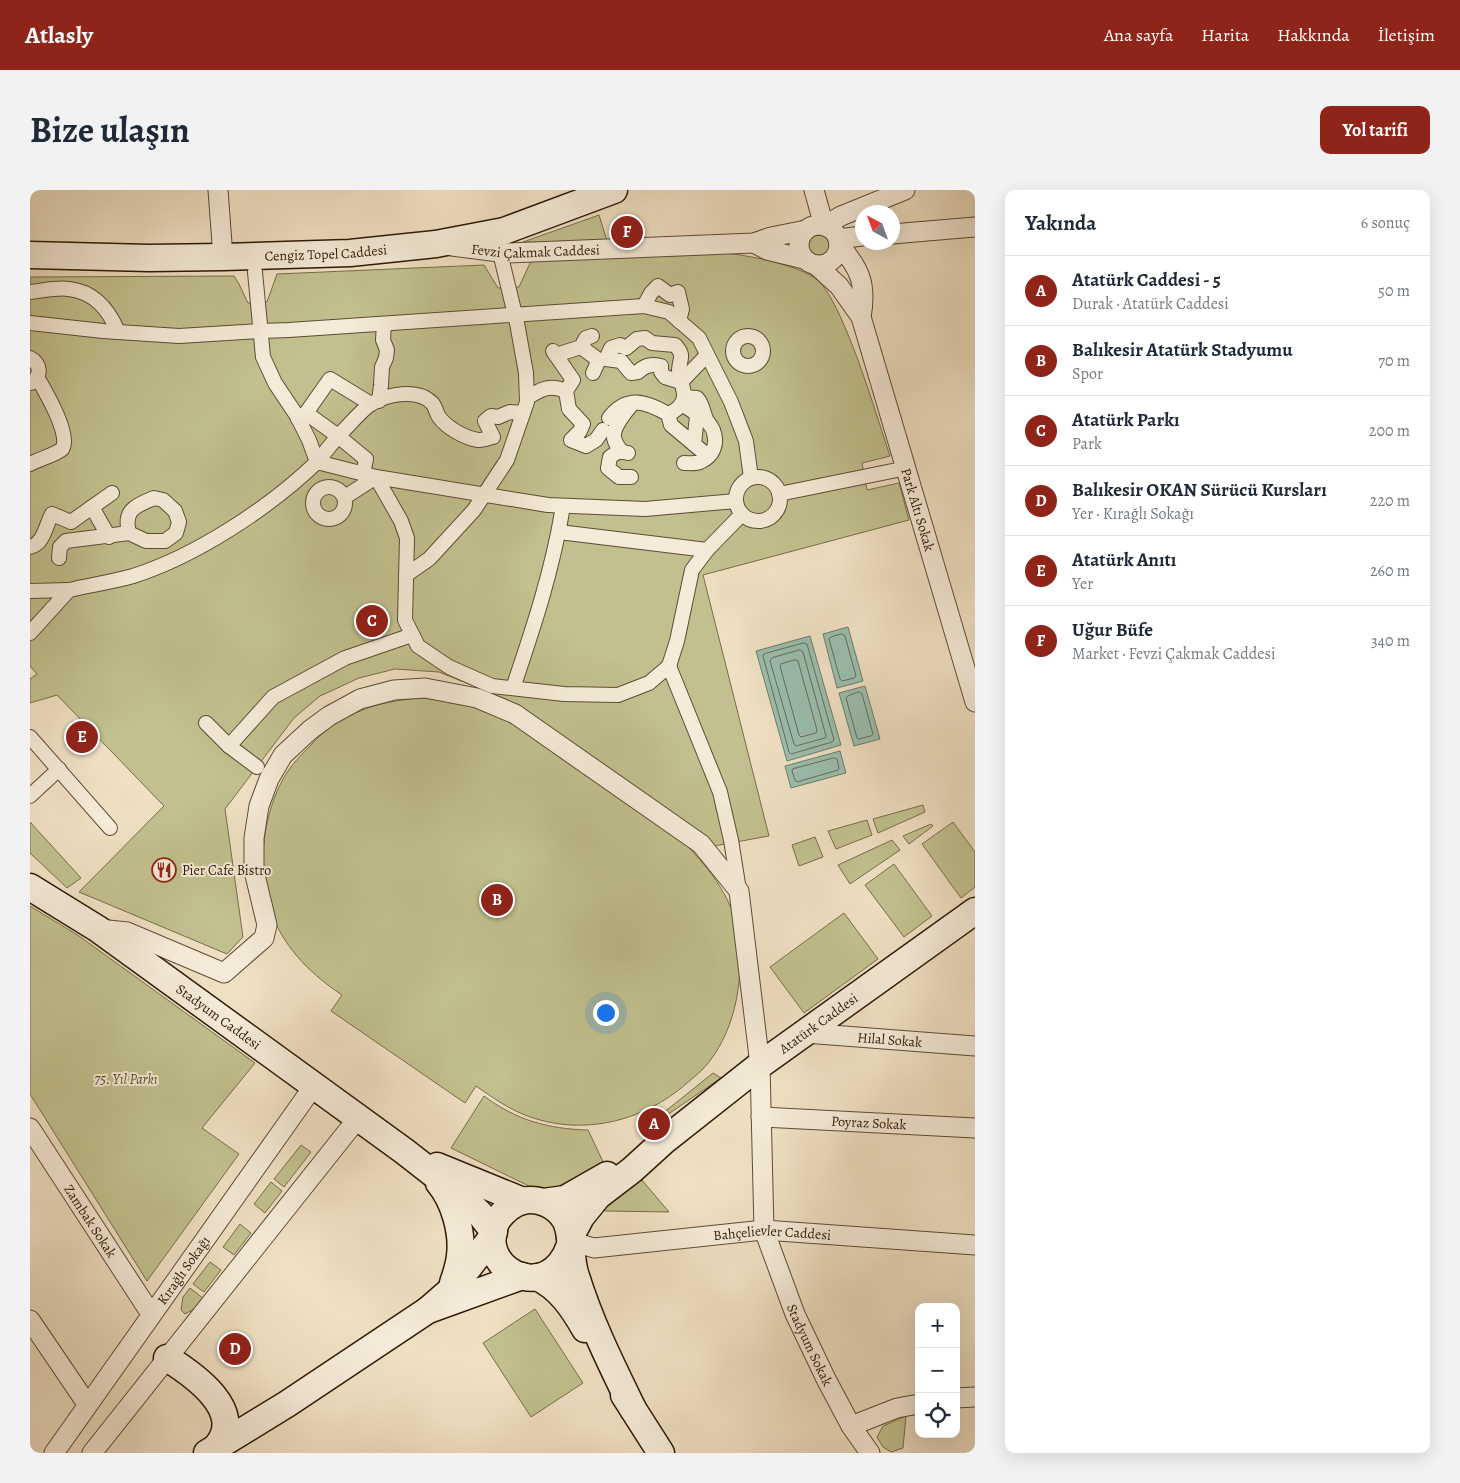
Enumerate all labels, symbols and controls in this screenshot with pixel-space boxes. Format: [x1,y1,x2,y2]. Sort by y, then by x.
text: Atlasly [25,19,93,51]
text: Ana sayfa [1104,23,1173,47]
text: Harita [1201,23,1249,47]
text: Hakkında [1277,23,1350,47]
text: İletişim [1378,23,1435,47]
text: Bize ulaşın [30,106,190,154]
button: Yol tarifi [1320,106,1430,154]
north arrow [855,205,900,250]
text: Yakında [1025,209,1096,237]
text: 6 sonuç [1361,212,1410,234]
pin: F [611,213,643,251]
street label: Cengiz Topel Caddesi [264,240,388,266]
street label: Fevzi Çakmak Caddesi [470,240,600,263]
text: Atatürk Caddesi - 5 [1072,267,1221,293]
text: A [1036,280,1046,302]
text: 50 m [1378,280,1410,302]
text: Durak · Atatürk Caddesi [1072,293,1229,315]
text: Balıkesir Atatürk Stadyumu [1072,337,1293,363]
text: B [1036,350,1046,372]
text: 70 m [1378,350,1410,372]
text: Spor [1072,363,1103,385]
text: Atatürk Parkı [1072,407,1180,433]
text: C [1036,420,1046,442]
text: 200 m [1369,420,1410,442]
text: Park [1072,433,1102,455]
street label: Park Altı Sokak [896,466,939,554]
text: Balıkesir OKAN Sürücü Kursları [1072,477,1327,503]
text: D [1035,490,1047,512]
text: 220 m [1370,490,1410,512]
text: Yer · Kırağlı Sokağı [1072,503,1194,525]
text: Atatürk Anıtı [1072,547,1176,573]
text: E [1036,560,1046,582]
text: 260 m [1370,560,1410,582]
text: Yer [1072,573,1093,595]
pin: C [356,602,388,640]
text: Uğur Büfe [1072,617,1153,643]
text: F [1037,630,1045,652]
text: 340 m [1371,630,1410,652]
text: Market · Fevzi Çakmak Caddesi [1072,643,1275,665]
pin: E [66,718,98,756]
restaurant icon: Pier Cafe Bistro [151,857,177,883]
place label: Pier Cafe Bistro [182,861,271,880]
pin: B [481,881,513,919]
street label: Stadyum Caddesi [172,980,265,1054]
street label: Atatürk Caddesi [775,989,862,1059]
your location [593,1000,619,1026]
street label: Hilal Sokak [857,1028,923,1052]
park label: 75. Yıl Parkı [95,1070,158,1089]
pin: A [638,1105,670,1143]
street label: Poyraz Sokak [831,1112,907,1134]
street label: Zambak Sokak [59,1181,121,1262]
street label: Bahçelievler Caddesi [712,1221,832,1245]
street label: Kırağlı Sokağı [153,1232,215,1309]
street label: Stadyum Sokak [782,1301,837,1389]
map controls [915,1303,960,1438]
button: + [915,1303,960,1348]
pin: D [219,1330,251,1368]
button: − [915,1348,960,1393]
button: locate [915,1393,960,1438]

